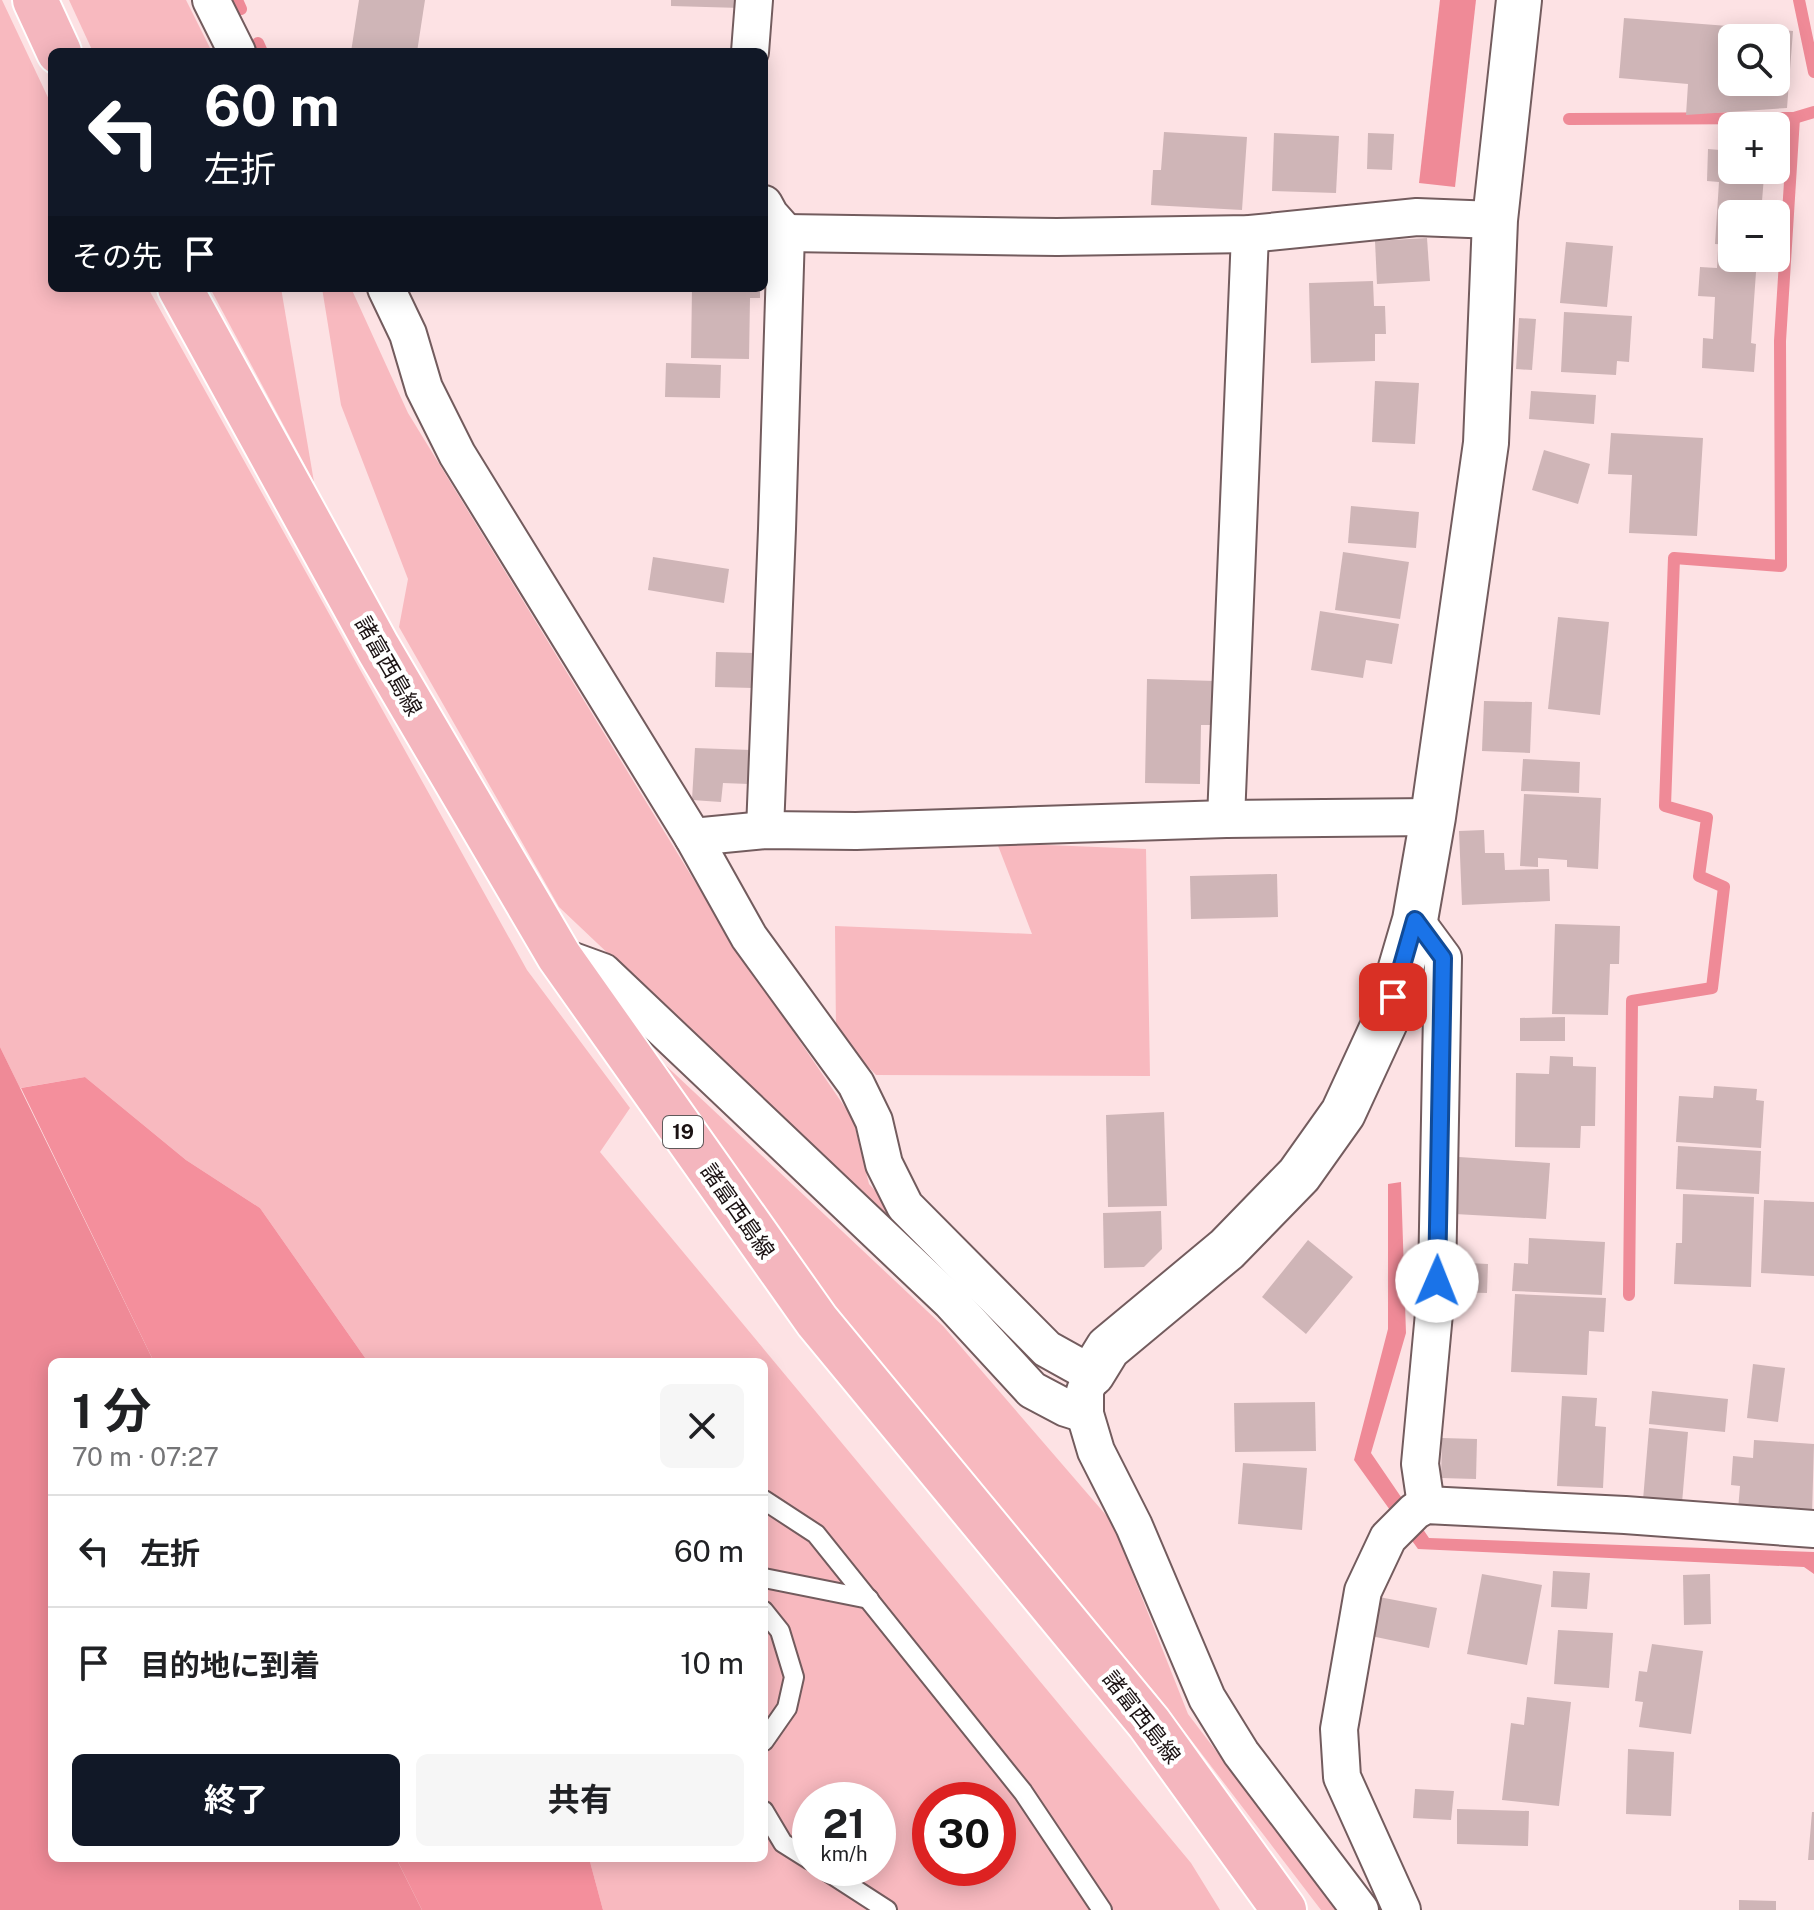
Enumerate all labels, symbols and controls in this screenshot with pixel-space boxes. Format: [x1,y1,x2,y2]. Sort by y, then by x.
map controls [1718,24,1790,272]
button: search [1718,24,1790,96]
text: 60 m [204,73,340,139]
icon: left [72,80,176,184]
button: + [1718,112,1790,184]
text: 左折 [204,148,276,190]
button: − [1718,200,1790,272]
icon: arrive [178,232,222,276]
text: その先 [72,238,162,274]
street label: 諸富西島線 [350,612,428,720]
pin [1359,963,1427,1031]
icon: arrive [1371,975,1415,1019]
road number: 19 [663,1116,703,1148]
street label: 諸富西島線 [696,1158,780,1264]
position arrow [1395,1239,1479,1323]
text: 1 分 [72,1382,151,1439]
button: close [660,1384,744,1468]
text: 70 m · 07:27 [72,1441,219,1472]
icon: left [72,1529,116,1573]
text: 60 m [674,1533,744,1569]
text: 左折 [140,1535,200,1571]
icon: arrive [72,1641,116,1685]
text: 10 m [680,1645,744,1681]
text: 目的地に到着 [140,1647,320,1683]
street label: 諸富西島線 [1098,1666,1186,1768]
button: 終了 [72,1754,400,1846]
button: 共有 [416,1754,744,1846]
speed limit sign: 30 [912,1782,1016,1886]
text: 21 [823,1800,865,1847]
text: km/h [820,1842,868,1866]

